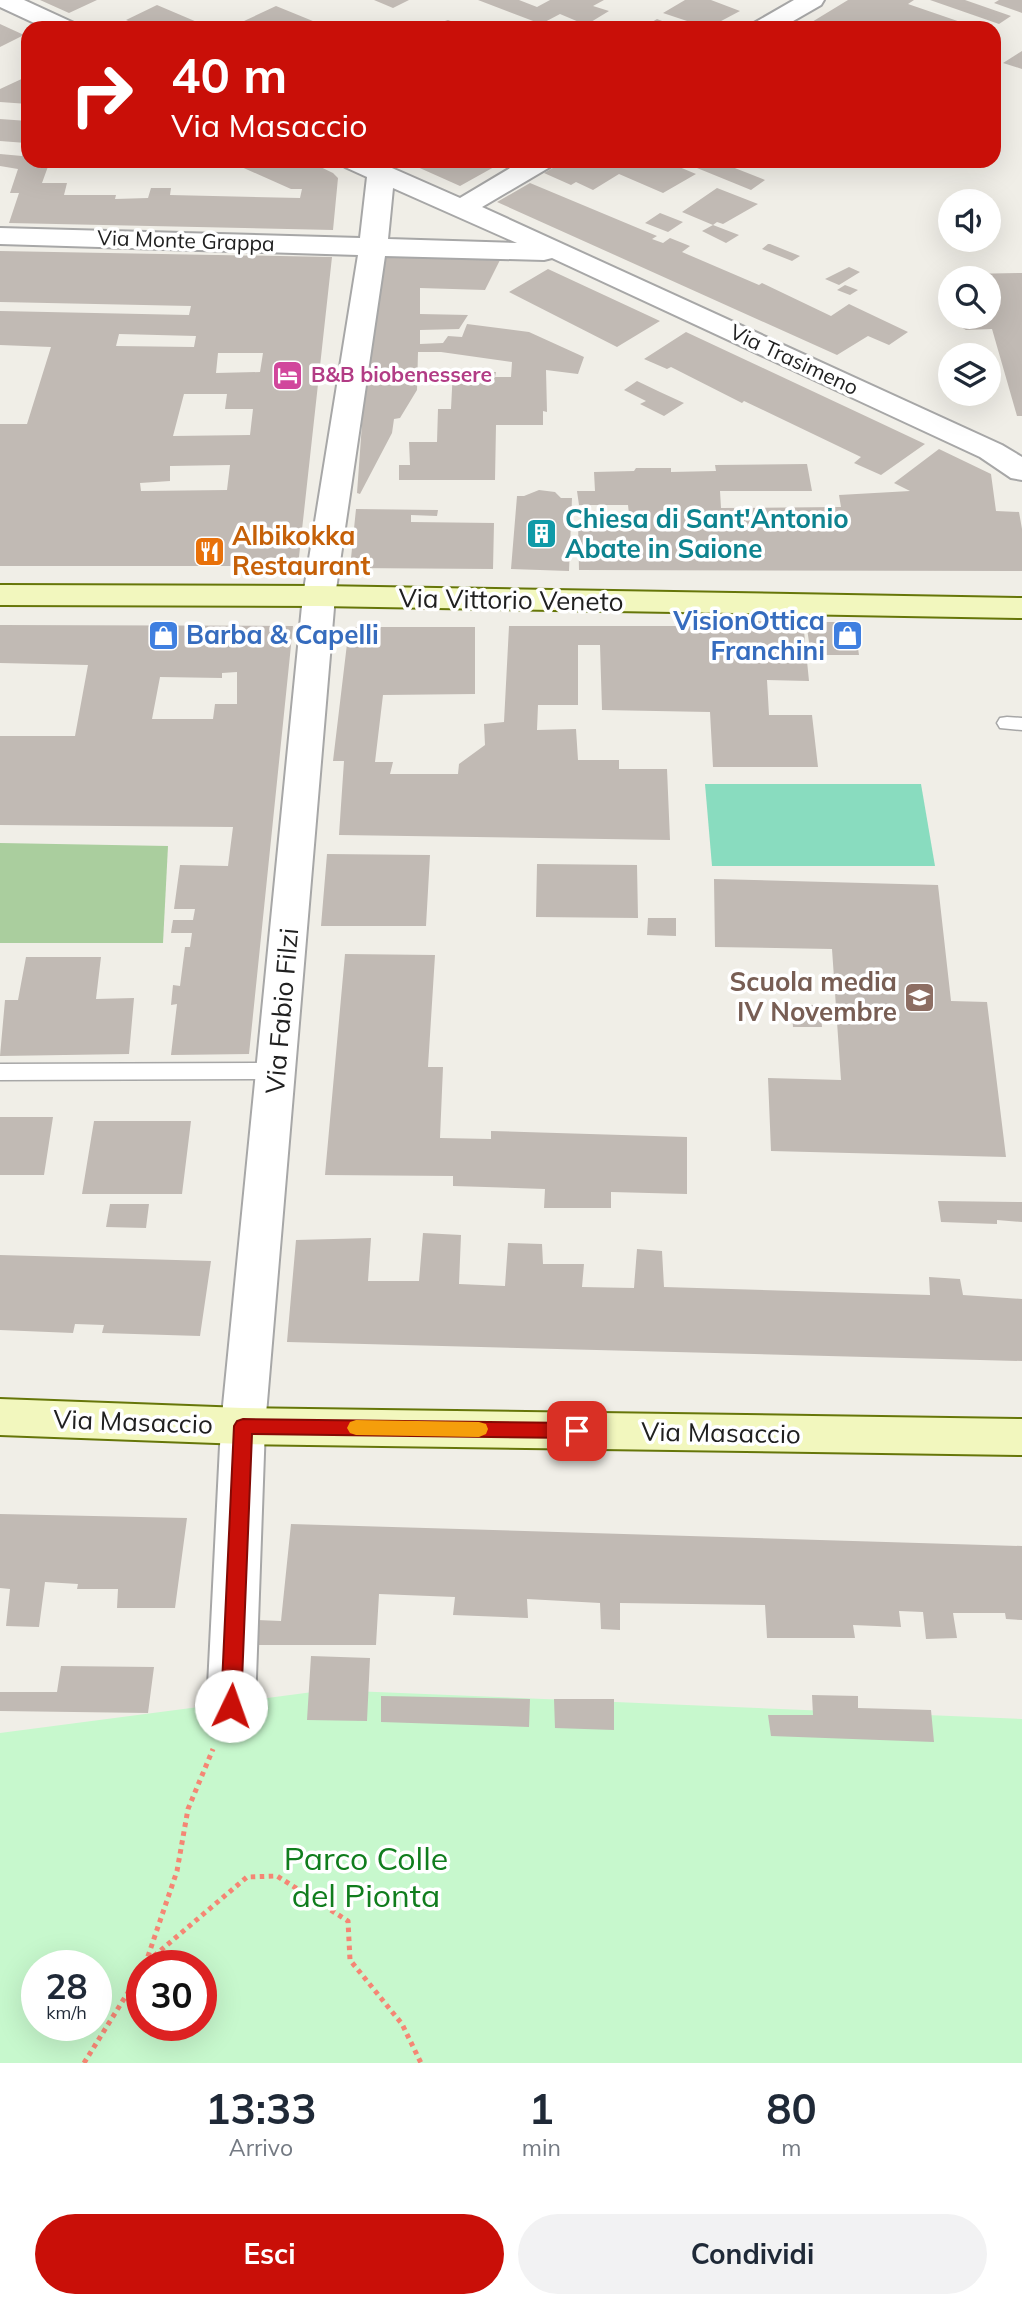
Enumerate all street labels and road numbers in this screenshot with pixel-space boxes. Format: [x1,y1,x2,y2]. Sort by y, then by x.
street label: Via Monte Grappa [97,224,275,256]
street label: Via Trasimeno [726,318,863,400]
street label: Via Vittorio Veneto [398,581,624,618]
street label: Via Fabio Filzi [258,927,305,1095]
street label: Via Masaccio [53,1402,213,1441]
street label: Via Masaccio [641,1415,801,1450]

